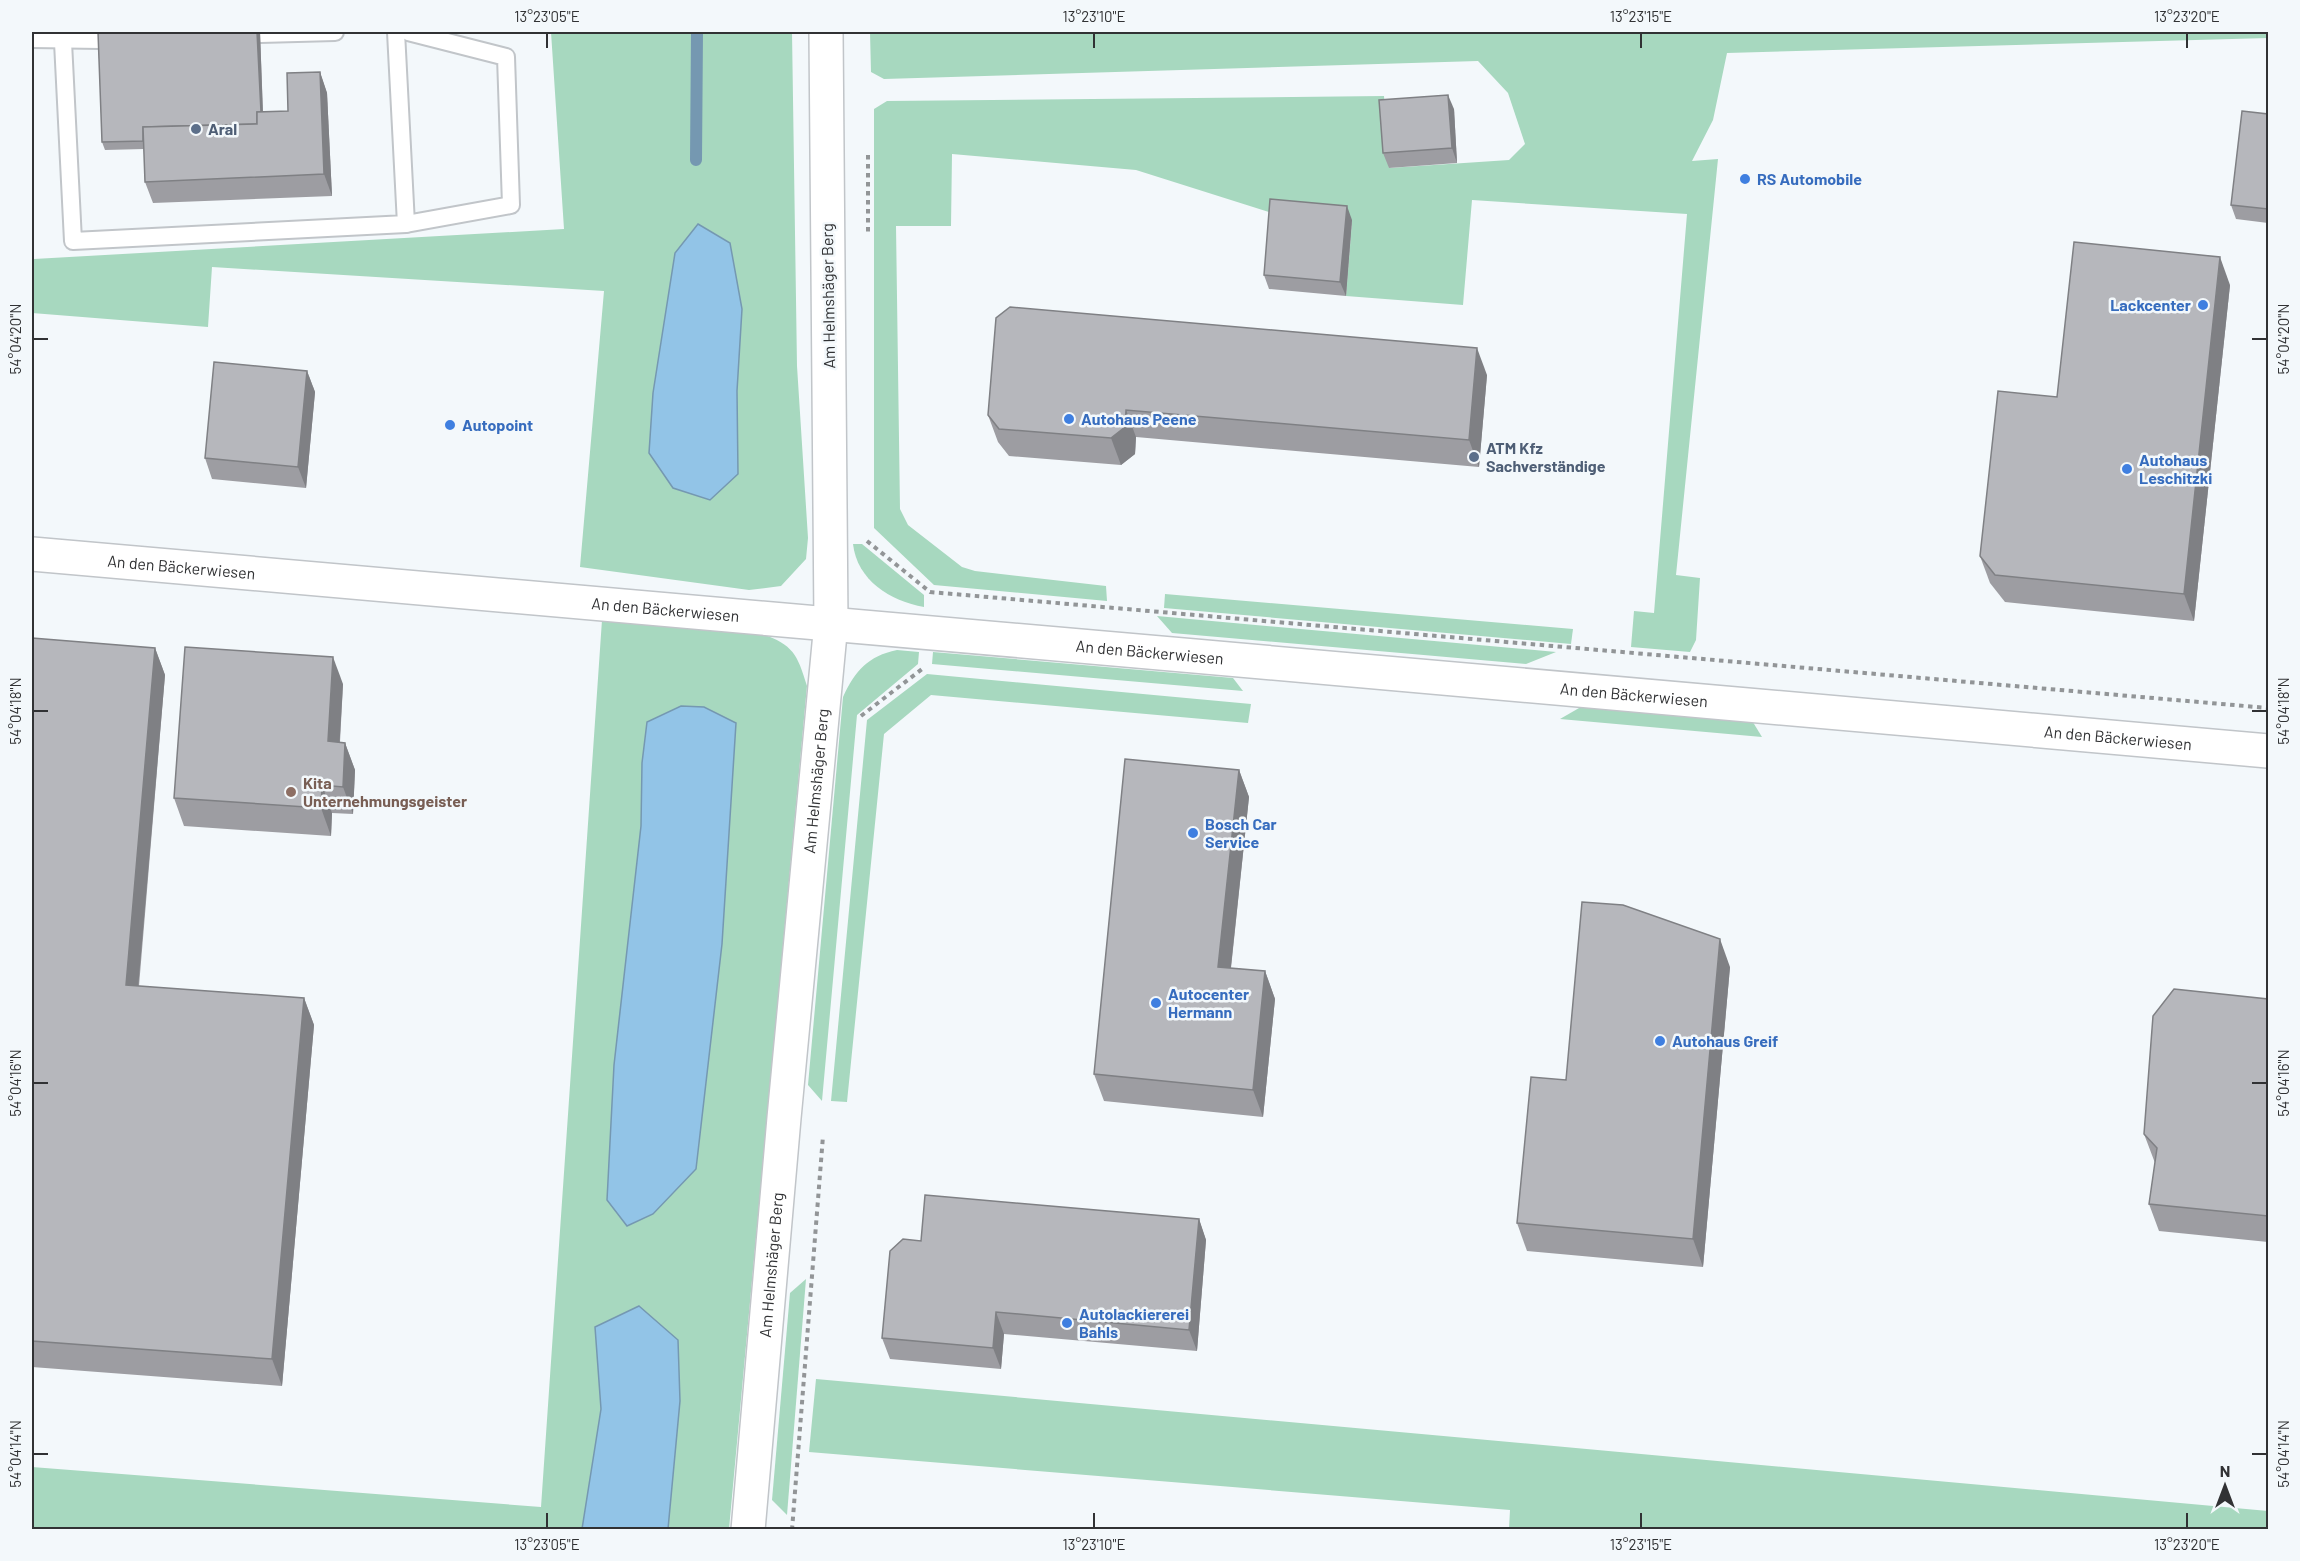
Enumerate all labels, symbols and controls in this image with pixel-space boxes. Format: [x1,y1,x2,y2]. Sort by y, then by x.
text: 13°23'05"E [514,7,580,25]
text: 13°23'10"E [1062,7,1126,25]
text: 13°23'15"E [1610,7,1672,25]
text: 13°23'20"E [2154,7,2220,25]
place label: Aral [208,119,237,138]
marker: Aral [189,122,203,136]
place label: RS Automobile [1757,169,1862,188]
marker: RS Automobile [1738,172,1752,186]
street label: Am Helmshäger Berg [817,223,838,369]
place label: Lackcenter [2110,295,2191,314]
marker: Lackcenter [2196,298,2210,312]
text: 54°04'20"N [6,304,24,374]
text: 54°04'20"N [2274,304,2292,374]
place label: Autohaus Peene [1081,409,1197,428]
marker: Autohaus Peene [1062,412,1076,426]
place label: Autopoint [462,415,533,434]
marker: Autopoint [443,418,457,432]
place label: ATM Kfz Sachverständige [1486,438,1606,475]
marker: ATM Kfz Sachverständige [1467,450,1481,464]
place label: Autohaus Leschitzki [2139,450,2212,487]
marker: Autohaus Leschitzki [2120,462,2134,476]
street label: An den Bäckerwiesen [107,551,256,582]
street label: An den Bäckerwiesen [591,593,740,625]
street label: An den Bäckerwiesen [1075,636,1225,668]
text: 54°04'18"N [6,677,24,745]
text: 54°04'18"N [2274,677,2292,745]
street label: An den Bäckerwiesen [1559,678,1709,710]
street label: Am Helmshäger Berg [799,708,832,854]
street label: An den Bäckerwiesen [2043,721,2193,753]
place label: Kita Unternehmungsgeister [303,773,467,810]
marker: Kita Unternehmungsgeister [284,785,298,799]
place label: Bosch Car Service [1205,814,1277,851]
marker: Bosch Car Service [1186,826,1200,840]
place label: Autocenter Hermann [1168,984,1249,1021]
marker: Autocenter Hermann [1149,996,1163,1010]
place label: Autohaus Greif [1672,1031,1778,1050]
marker: Autohaus Greif [1653,1034,1667,1048]
text: 54°04'16"N [6,1049,24,1117]
text: 54°04'16"N [2274,1049,2292,1117]
street label: Am Helmshäger Berg [755,1192,786,1338]
place label: Autolackiererei Bahls [1079,1304,1189,1341]
marker: Autolackiererei Bahls [1060,1316,1074,1330]
text: 54°04'14"N [6,1420,24,1488]
text: 54°04'14"N [2274,1420,2292,1488]
north arrow [2195,1456,2255,1516]
text: N [2220,1461,2230,1480]
text: 13°23'05"E [514,1535,580,1553]
text: 13°23'10"E [1062,1535,1126,1553]
text: 13°23'15"E [1610,1535,1672,1553]
text: 13°23'20"E [2154,1535,2220,1553]

